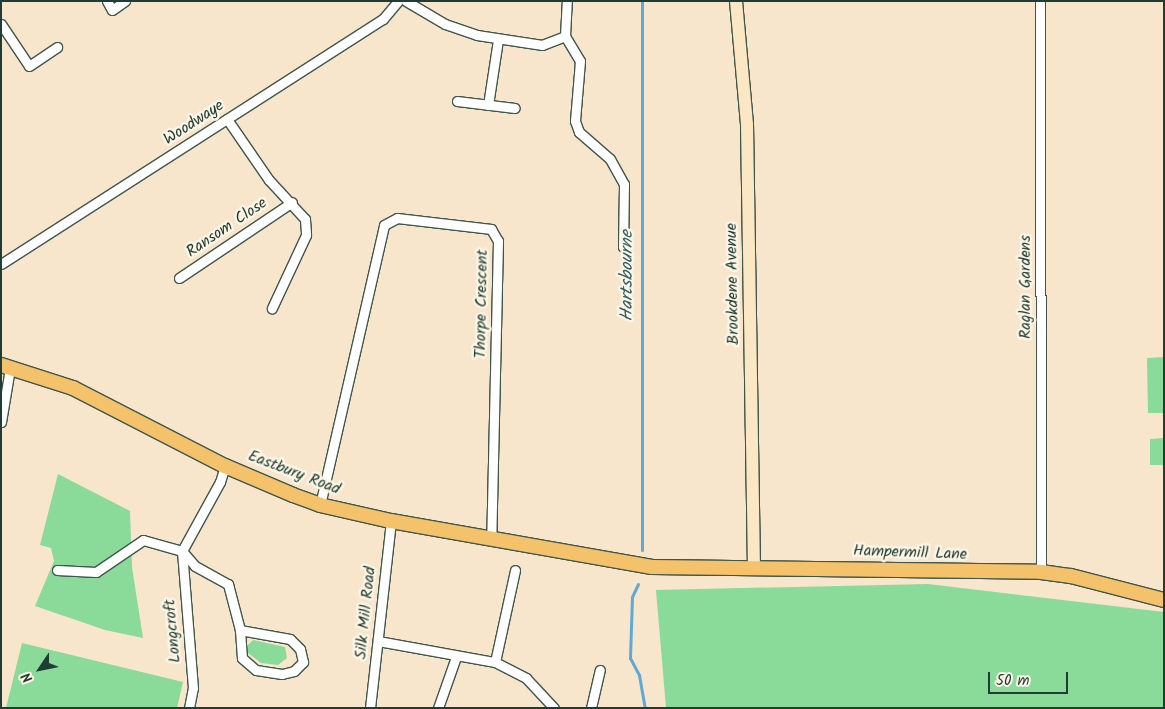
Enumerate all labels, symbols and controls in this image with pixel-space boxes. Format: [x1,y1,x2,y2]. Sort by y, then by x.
street label: Woodwaye [160,96,228,150]
street label: Ransom Close [183,194,271,262]
street label: Brookdene Avenue [722,223,744,345]
water label: Hartsbourne [617,230,639,322]
street label: Raglan Gardens [1016,235,1036,339]
street label: Thorpe Crescent [471,249,493,359]
street label: Eastbury Road [245,447,343,499]
street label: Hampermill Lane [853,541,967,565]
street label: Silk Mill Road [352,566,380,660]
street label: Longcroft [161,598,185,664]
north arrow [15,644,65,694]
scale bar [990,662,1070,694]
text: N [16,668,39,687]
text: 50 m [996,669,1030,693]

